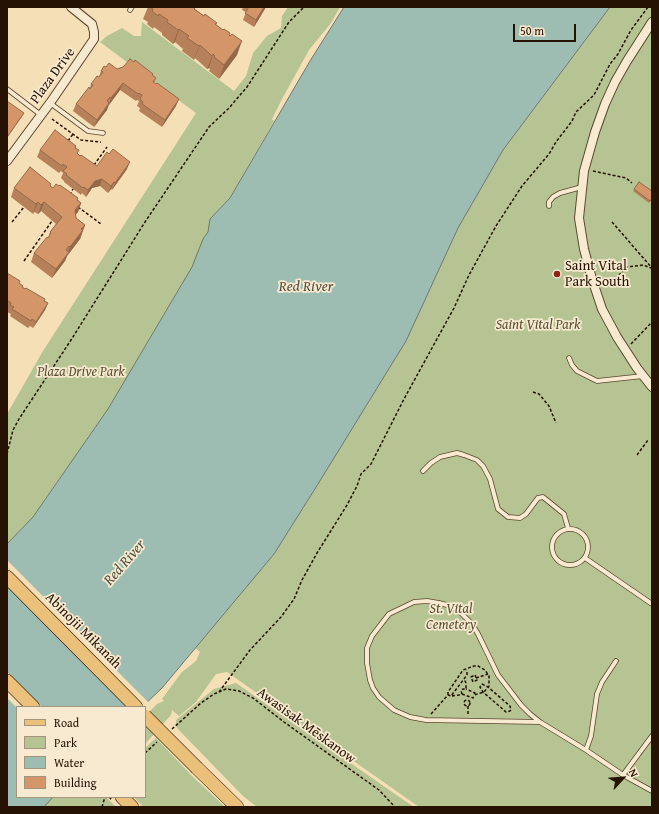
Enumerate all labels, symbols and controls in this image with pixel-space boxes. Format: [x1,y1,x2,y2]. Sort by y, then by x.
scale bar [515,16,578,42]
text: 50 m [520,22,544,39]
street label: Plaza Drive [27,45,79,107]
place label: Saint Vital Park South [565,258,629,290]
marker: Saint Vital Park South [552,269,562,279]
water label: Red River [279,278,333,296]
park label: Saint Vital Park [496,317,580,333]
park label: Plaza Drive Park [37,364,125,380]
water label: Red River [100,537,150,589]
street label: Abinojii Mikanah [41,589,125,673]
park label: St. Vital Cemetery [426,601,476,634]
street label: Awasisak Mēskanow [253,684,359,768]
legend [16,706,146,798]
text: Road [54,714,79,731]
text: Park [54,734,77,751]
text: Water [54,754,84,771]
north arrow [603,758,643,798]
text: N [625,766,643,780]
text: Building [54,774,97,791]

